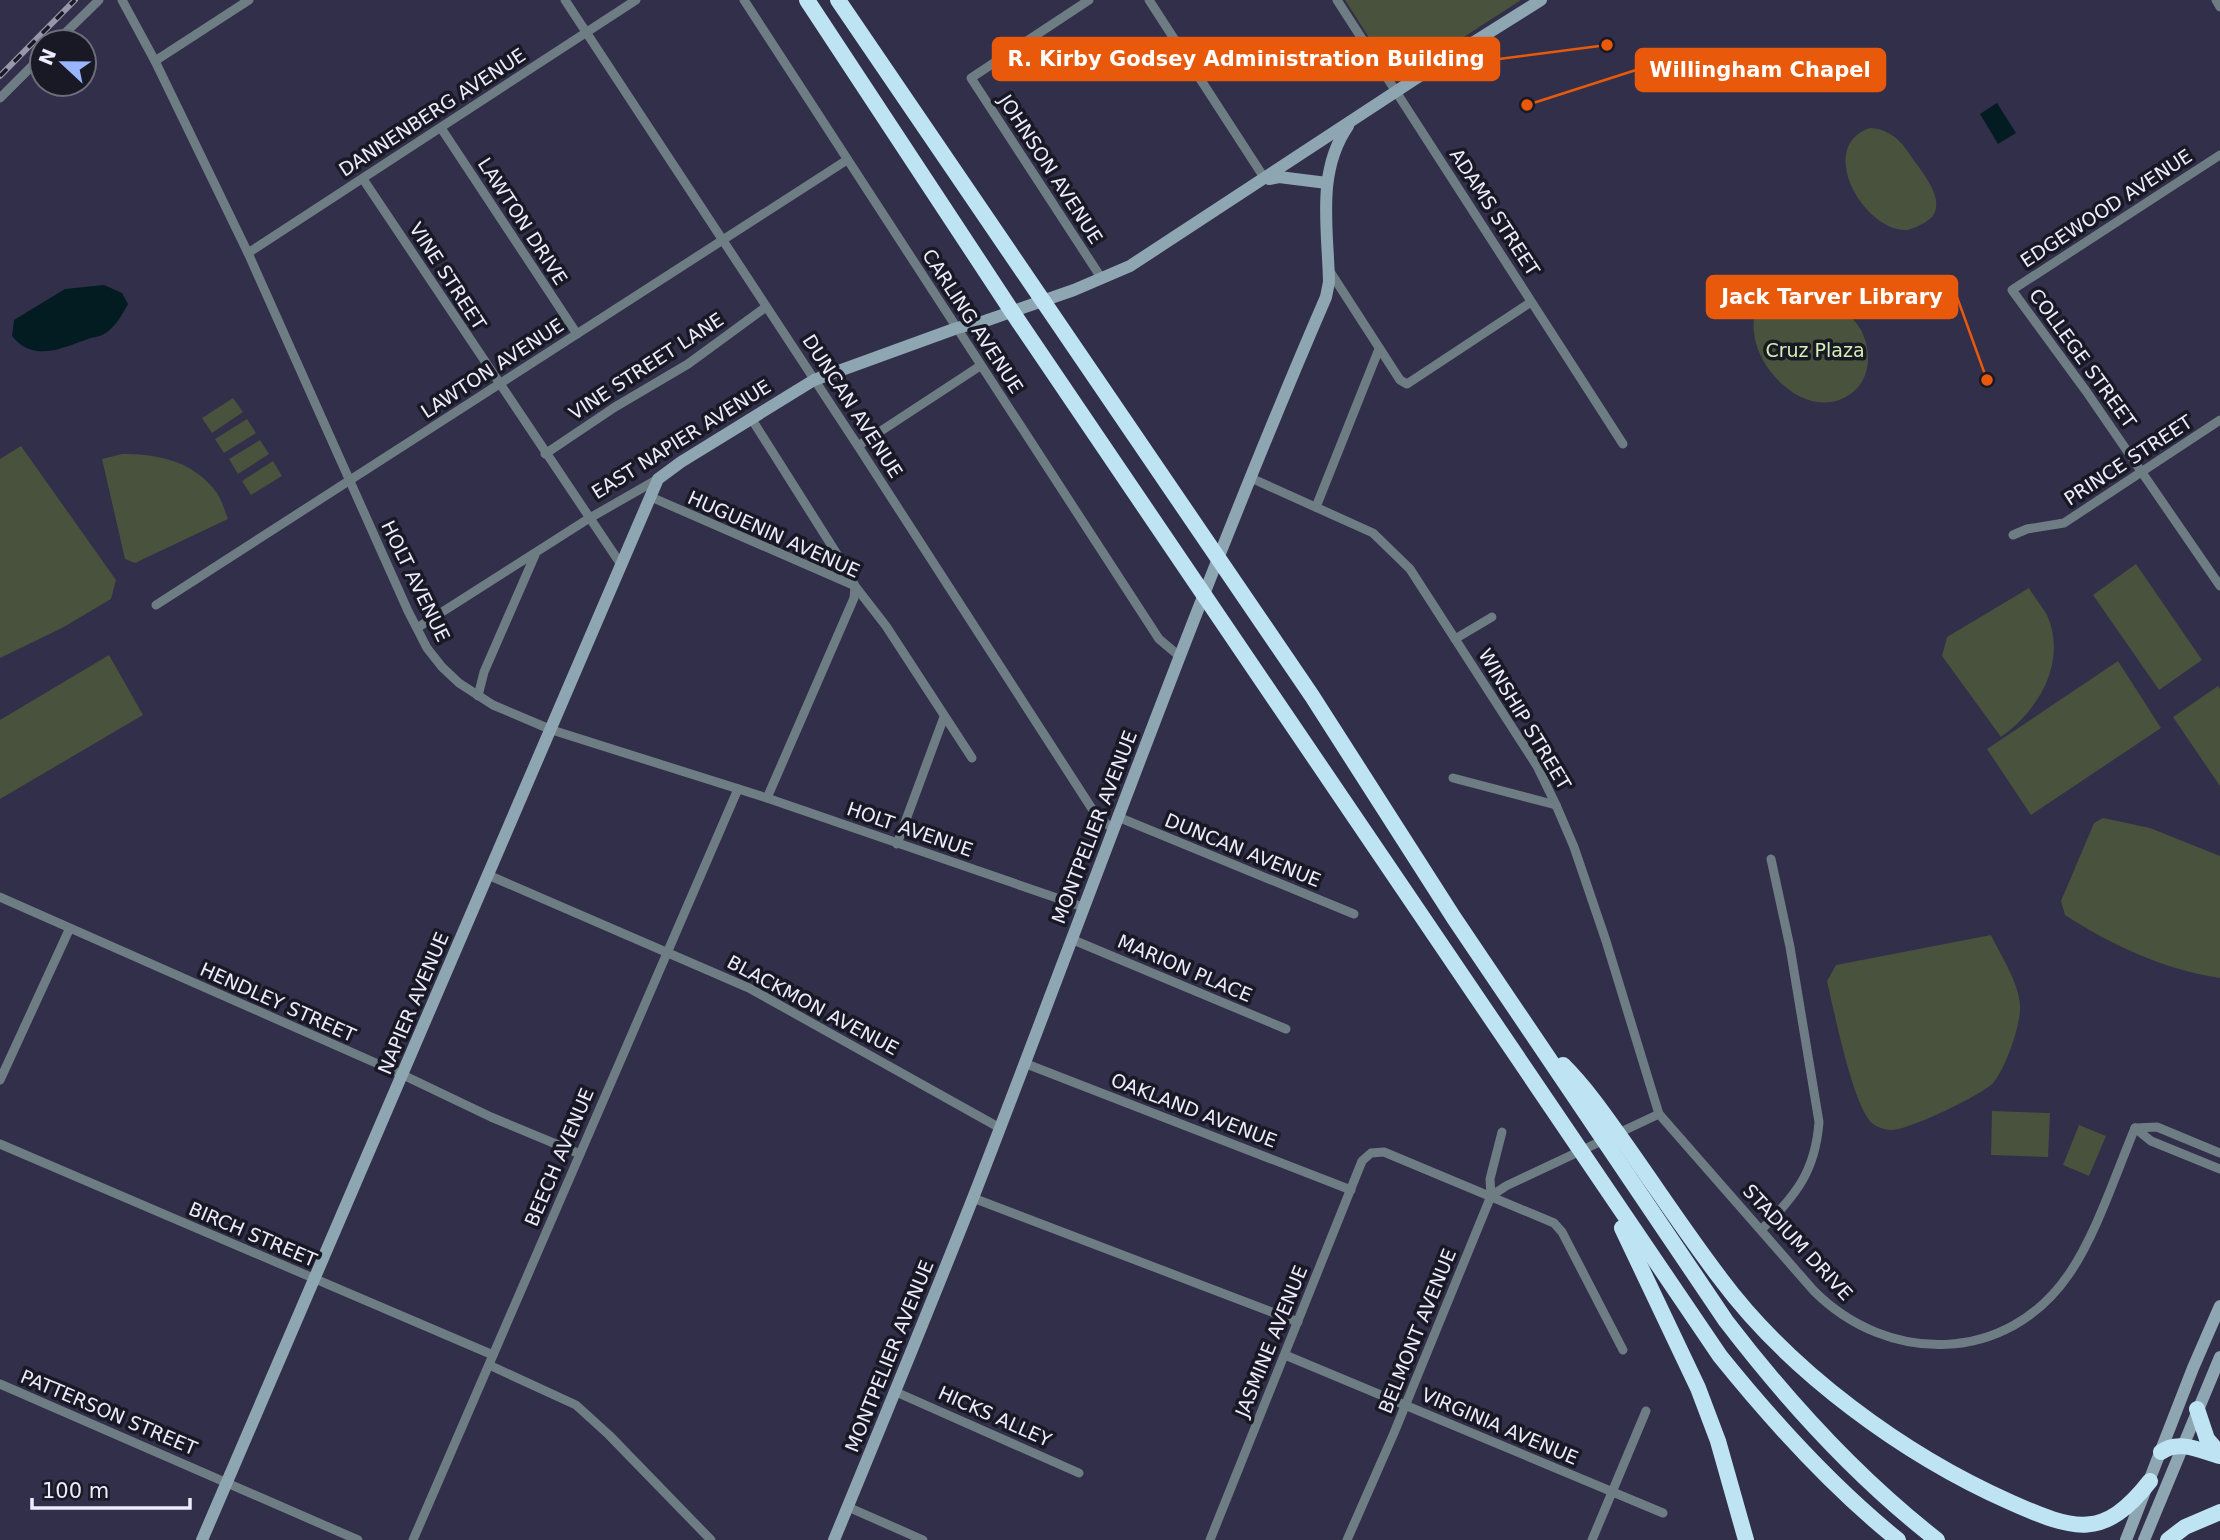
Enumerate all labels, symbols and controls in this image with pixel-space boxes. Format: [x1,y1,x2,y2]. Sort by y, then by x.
north arrow [28,28,98,98]
callout: R. Kirby Godsey Administration Building [993,38,1499,80]
street label: DANNENBERG AVENUE [335,43,529,181]
text: N [34,45,60,68]
text: R. Kirby Godsey Administration Building [1007,47,1485,71]
callout: Willingham Chapel [1636,49,1885,91]
text: Willingham Chapel [1649,58,1871,82]
street label: JOHNSON AVENUE [994,90,1107,248]
street label: ADAMS STREET [1446,144,1545,280]
street label: EDGEWOOD AVENUE [2016,144,2196,272]
street label: LAWTON DRIVE [474,153,572,289]
street label: VINE STREET [405,218,491,334]
street label: CARLING AVENUE [918,245,1028,397]
callout: Jack Tarver Library [1707,276,1957,318]
street label: COLLEGE STREET [2025,284,2141,432]
text: Jack Tarver Library [1719,285,1943,309]
street label: VINE STREET LANE [565,308,727,424]
street label: LAWTON AVENUE [417,314,567,422]
street label: DUNCAN AVENUE [799,330,907,482]
park label: Cruz Plaza [1765,339,1865,361]
street label: EAST NAPIER AVENUE [587,375,775,503]
street label: PRINCE STREET [2060,410,2196,510]
street label: HUGUENIN AVENUE [685,486,863,582]
street label: HOLT AVENUE [377,517,455,645]
street label: WINSHIP STREET [1474,645,1576,794]
street label: MONTPELIER AVENUE [1047,727,1141,927]
street label: HOLT AVENUE [844,797,976,861]
street label: DUNCAN AVENUE [1162,809,1324,891]
street label: NAPIER AVENUE [373,929,453,1077]
street label: MARION PLACE [1115,930,1255,1006]
street label: BLACKMON AVENUE [724,950,902,1060]
street label: HENDLEY STREET [197,958,360,1046]
street label: OAKLAND AVENUE [1108,1068,1280,1152]
street label: BEECH AVENUE [520,1085,598,1229]
street label: STADIUM DRIVE [1739,1180,1857,1304]
street label: BIRCH STREET [186,1197,321,1271]
street label: BELMONT AVENUE [1374,1245,1460,1417]
street label: MONTPELIER AVENUE [840,1257,938,1455]
street label: JASMINE AVENUE [1230,1262,1311,1421]
street label: PATTERSON STREET [17,1365,201,1459]
street label: HICKS ALLEY [935,1381,1055,1451]
street label: VIRGINIA AVENUE [1418,1383,1582,1469]
scale bar [32,1466,189,1510]
text: 100 m [42,1479,109,1503]

